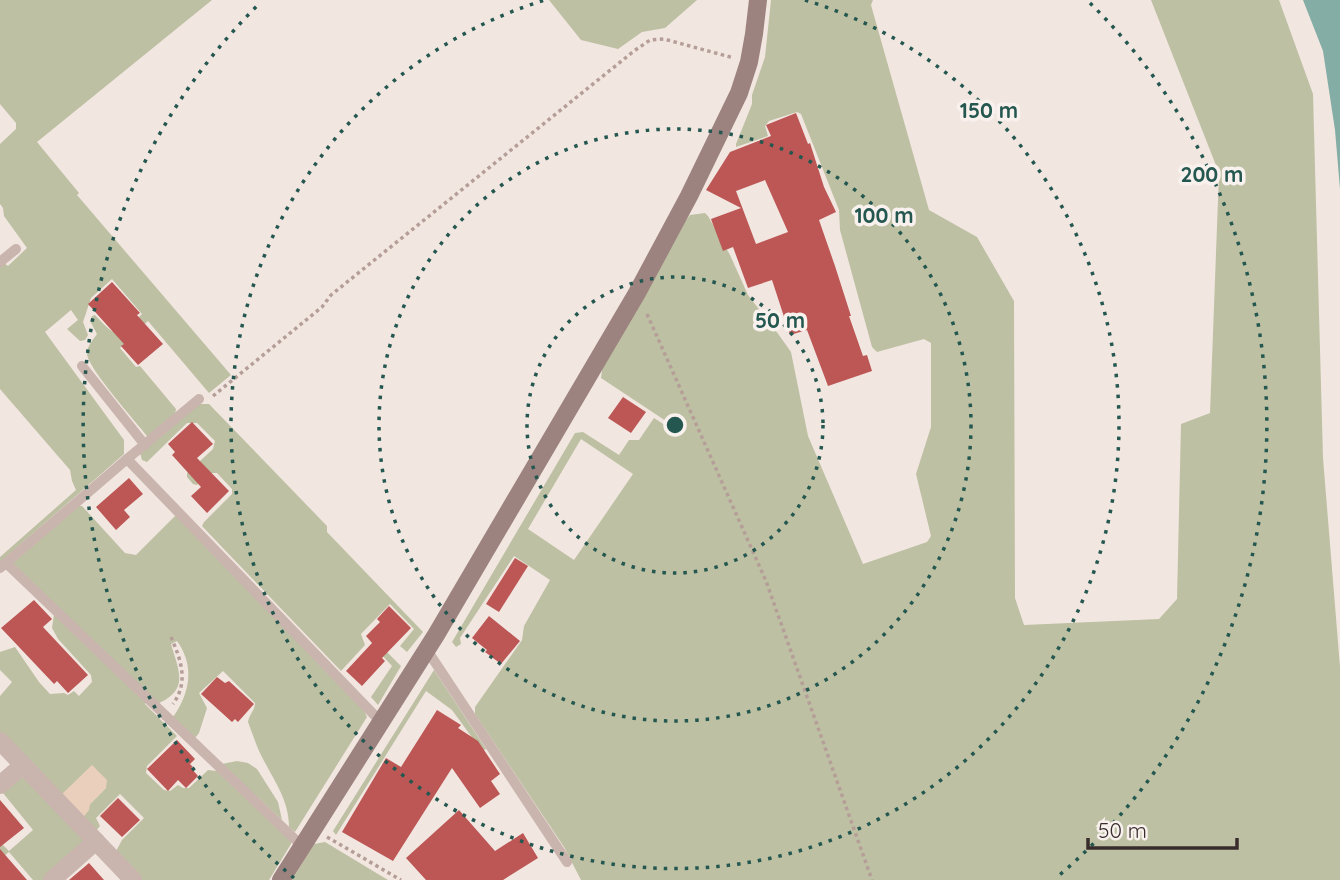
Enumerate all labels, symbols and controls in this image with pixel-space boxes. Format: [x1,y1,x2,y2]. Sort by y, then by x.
text: 150 m [960,97,1018,123]
text: 200 m [1181,161,1243,187]
text: 100 m [854,202,914,228]
text: 50 m [755,307,805,333]
centre of rings [663,413,687,437]
scale bar [1088,806,1237,850]
text: 50 m [1098,817,1147,843]

